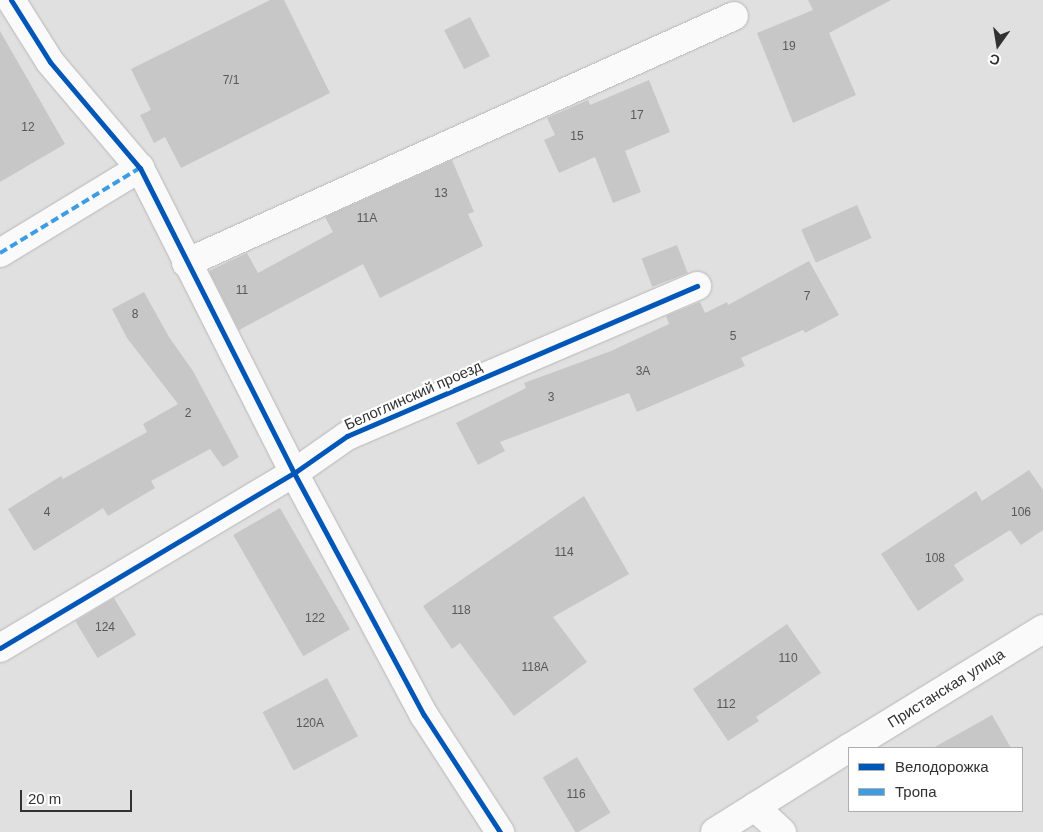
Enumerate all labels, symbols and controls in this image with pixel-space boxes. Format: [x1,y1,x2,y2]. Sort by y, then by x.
north arrow [973,20,1023,70]
house number: 19 [782,40,796,54]
text: С [988,51,1001,69]
house number: 7/1 [223,74,239,88]
house number: 17 [630,109,644,123]
house number: 12 [21,121,35,135]
house number: 15 [570,130,584,144]
house number: 13 [434,187,448,201]
house number: 11А [357,212,377,226]
house number: 11 [236,284,248,298]
house number: 7 [804,290,810,304]
house number: 8 [132,308,138,322]
house number: 5 [730,330,736,344]
street label: Белоглинский проезд [341,357,485,433]
house number: 3А [636,365,650,379]
house number: 3 [548,391,554,405]
house number: 2 [185,407,191,421]
house number: 4 [44,506,50,520]
house number: 106 [1011,506,1031,520]
house number: 114 [554,546,574,560]
house number: 108 [925,552,945,566]
house number: 118 [451,604,471,618]
house number: 122 [305,612,325,626]
house number: 124 [95,621,115,635]
street label: Пристанская улица [884,645,1008,731]
house number: 110 [778,652,798,666]
house number: 118А [521,661,549,675]
house number: 112 [716,698,736,712]
house number: 120А [296,717,324,731]
legend [848,747,1023,812]
text: Велодорожка [895,758,989,775]
scale bar [22,780,135,812]
text: Тропа [895,783,936,800]
house number: 116 [566,788,586,802]
text: 20 m [28,790,61,807]

